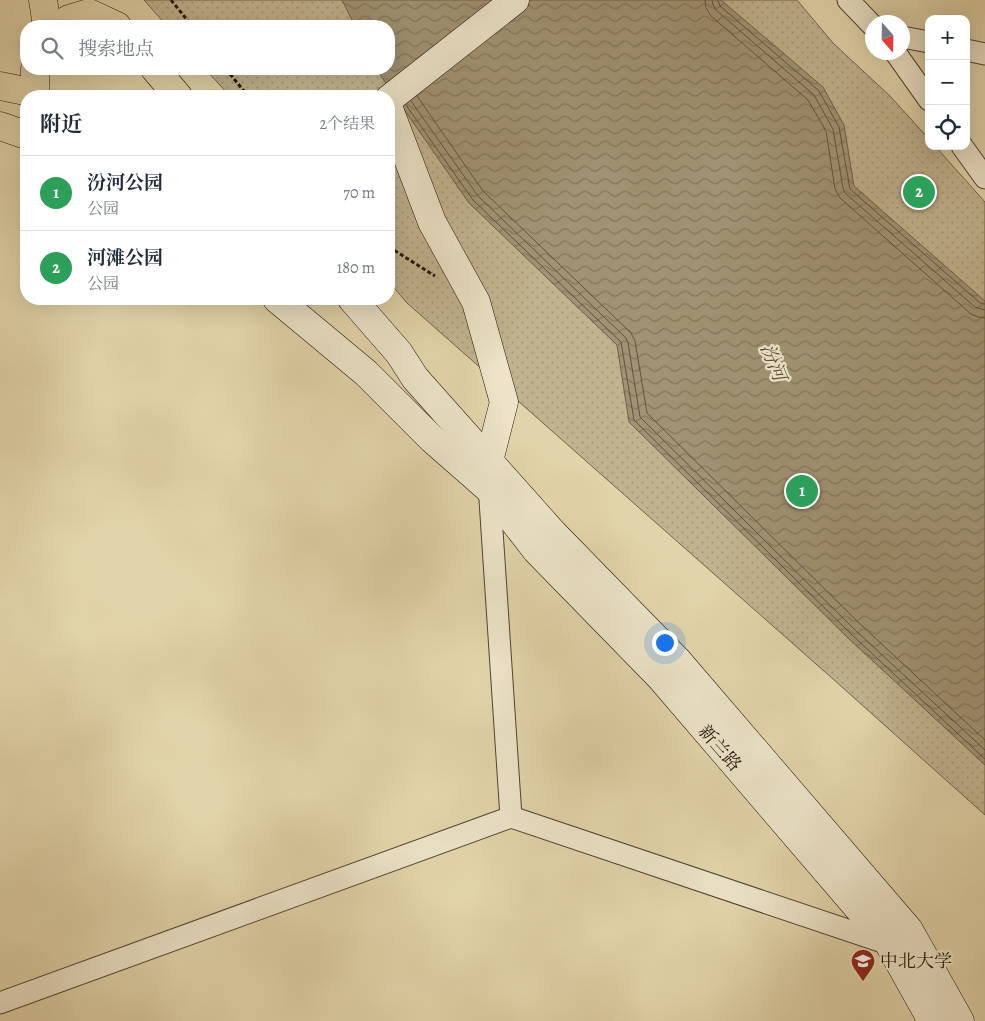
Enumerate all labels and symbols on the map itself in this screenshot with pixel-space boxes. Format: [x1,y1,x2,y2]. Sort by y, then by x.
north arrow [865,15,910,60]
pin: 2 [903,173,935,211]
water label: 汾河 [754,340,793,388]
pin: 1 [786,472,818,510]
your location [652,630,678,656]
street label: 新兰路 [693,720,747,776]
school or university icon: 中北大学 [850,948,876,982]
place label: 中北大学 [880,949,952,973]

